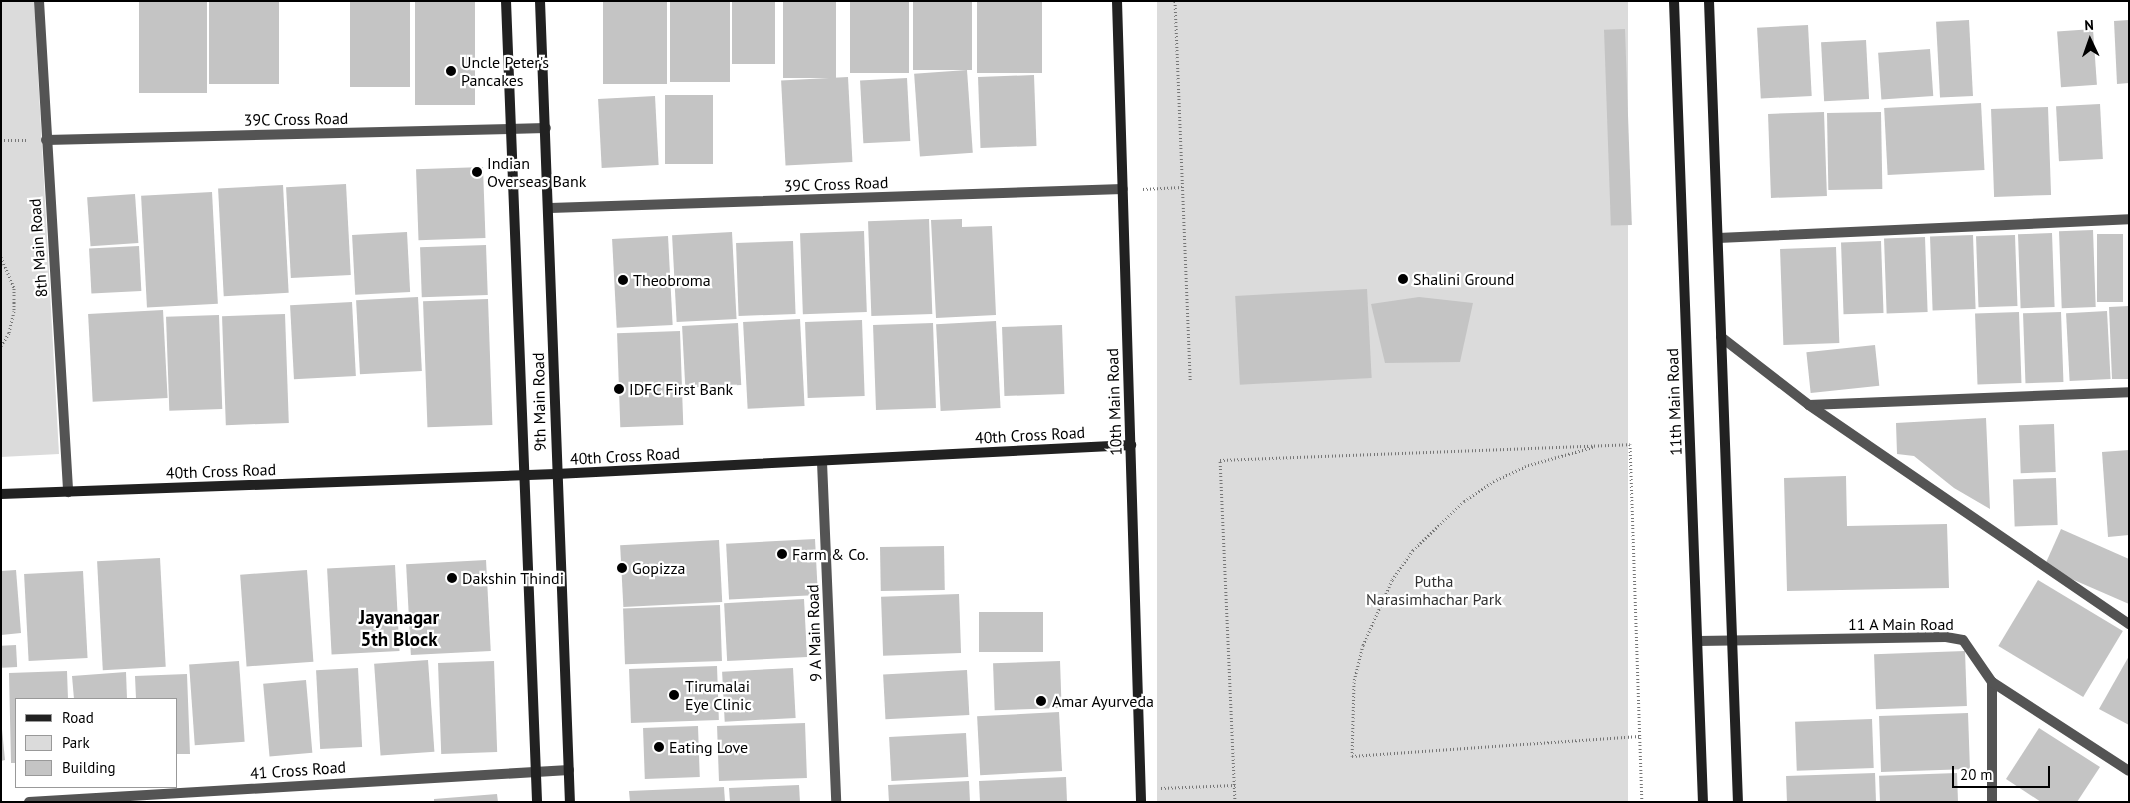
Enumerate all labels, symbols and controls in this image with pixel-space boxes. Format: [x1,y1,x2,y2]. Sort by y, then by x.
north arrow [2065,15,2115,65]
text: N [2084,16,2094,34]
place label: Uncle Peter's Pancakes [461,52,549,90]
marker: Uncle Peter's Pancakes [445,65,457,77]
street label: 39C Cross Road [243,108,349,130]
place label: Indian Overseas Bank [487,153,586,191]
marker: Indian Overseas Bank [471,166,483,178]
street label: 39C Cross Road [783,173,889,195]
street label: 8th Main Road [25,198,51,298]
place label: Shalini Ground [1413,269,1514,289]
place label: Theobroma [633,270,711,290]
marker: Shalini Ground [1397,273,1409,285]
marker: Theobroma [617,274,629,286]
street label: 10th Main Road [1103,348,1125,456]
street label: 11th Main Road [1663,348,1685,456]
street label: 9th Main Road [529,352,549,452]
place label: IDFC First Bank [629,379,734,399]
marker: IDFC First Bank [613,383,625,395]
street label: 40th Cross Road [974,423,1086,447]
street label: 40th Cross Road [569,444,681,468]
street label: 40th Cross Road [166,459,276,483]
place label: Farm & Co. [792,544,869,564]
marker: Farm & Co. [776,548,788,560]
place label: Gopizza [632,558,686,578]
marker: Gopizza [616,562,628,574]
place label: Dakshin Thindi [462,568,564,588]
park label: Putha Narasimhachar Park [1366,571,1502,609]
marker: Dakshin Thindi [446,572,458,584]
street label: 9 A Main Road [803,583,825,683]
district label: Jayanagar 5th Block [359,607,439,651]
street label: 11 A Main Road [1847,614,1955,634]
place label: Tirumalai Eye Clinic [685,676,752,714]
marker: Tirumalai Eye Clinic [667,688,681,702]
place label: Amar Ayurveda [1052,691,1155,711]
marker: Amar Ayurveda [1034,694,1048,708]
legend [15,698,178,788]
text: Road [62,708,94,727]
text: Park [62,733,90,752]
place label: Eating Love [669,737,748,757]
marker: Eating Love [653,741,665,753]
scale bar [1955,756,2052,788]
street label: 41 Cross Road [249,757,347,783]
text: Building [62,758,116,777]
text: 20 m [1960,765,1993,784]

